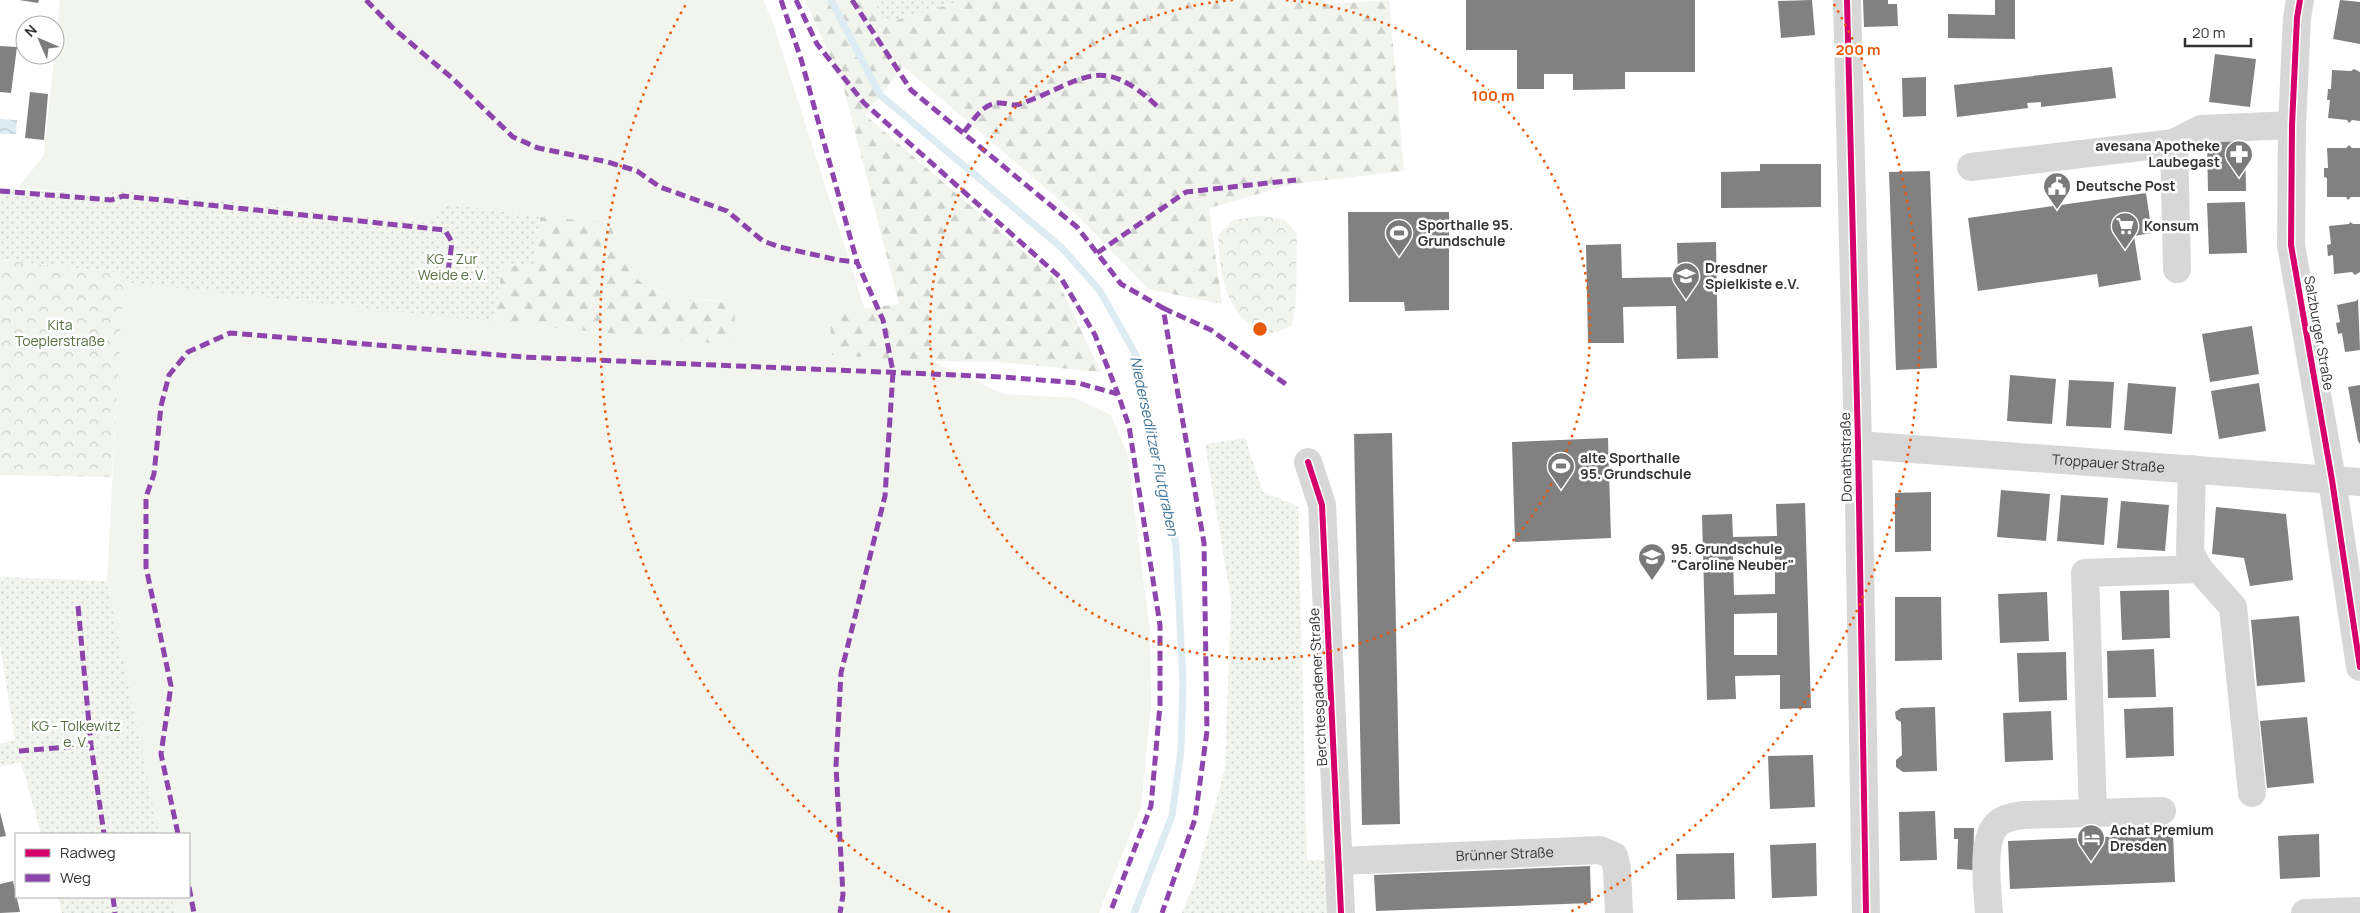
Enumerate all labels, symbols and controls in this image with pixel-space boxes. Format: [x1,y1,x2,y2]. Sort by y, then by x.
north arrow [15,15,65,65]
scale bar [2185,15,2251,47]
text: N [20,20,41,41]
text: 20 m [2192,22,2225,43]
text: 200 m [1835,39,1881,60]
text: 100 m [1472,85,1514,106]
place label: avesana Apotheke Laubegast [2095,136,2220,171]
pharmacy icon: avesana Apotheke Laubegast [2224,139,2254,178]
public building icon: Deutsche Post [2042,171,2072,210]
place label: Deutsche Post [2076,176,2176,195]
supermarket icon: Konsum [2110,211,2140,250]
place label: Sporthalle 95. Grundschule [1418,215,1513,250]
place label: Konsum [2144,216,2199,235]
sports icon: Sporthalle 95. Grundschule [1384,218,1414,257]
park label: KG - Zur Weide e. V. [418,249,486,284]
place label: Dresdner Spielkiste e.V. [1705,258,1800,293]
school or university icon: Dresdner Spielkiste e.V. [1671,261,1701,300]
street label: Salzburger Straße [2300,274,2339,392]
park label: Kita Toeplerstraße [15,315,105,350]
centre of rings [1251,320,1269,338]
water label: Niedersedlitzer Flutgraben [1125,354,1184,539]
street label: Donathstraße [1835,412,1856,502]
place label: alte Sporthalle 95. Grundschule [1580,448,1691,483]
street label: Troppauer Straße [2051,449,2165,477]
sports icon: alte Sporthalle 95. Grundschule [1546,451,1576,490]
place label: 95. Grundschule "Caroline Neuber" [1671,539,1794,574]
school or university icon: 95. Grundschule "Caroline Neuber" [1637,542,1667,581]
street label: Berchtesgadener Straße [1304,607,1331,767]
park label: KG - Tolkewitz e. V. [31,716,121,751]
place label: Achat Premium Dresden [2110,820,2214,855]
hotel icon: Achat Premium Dresden [2076,823,2106,862]
legend [15,833,190,898]
text: Radweg [60,842,116,863]
street label: Brünner Straße [1455,842,1554,865]
text: Weg [60,867,91,888]

